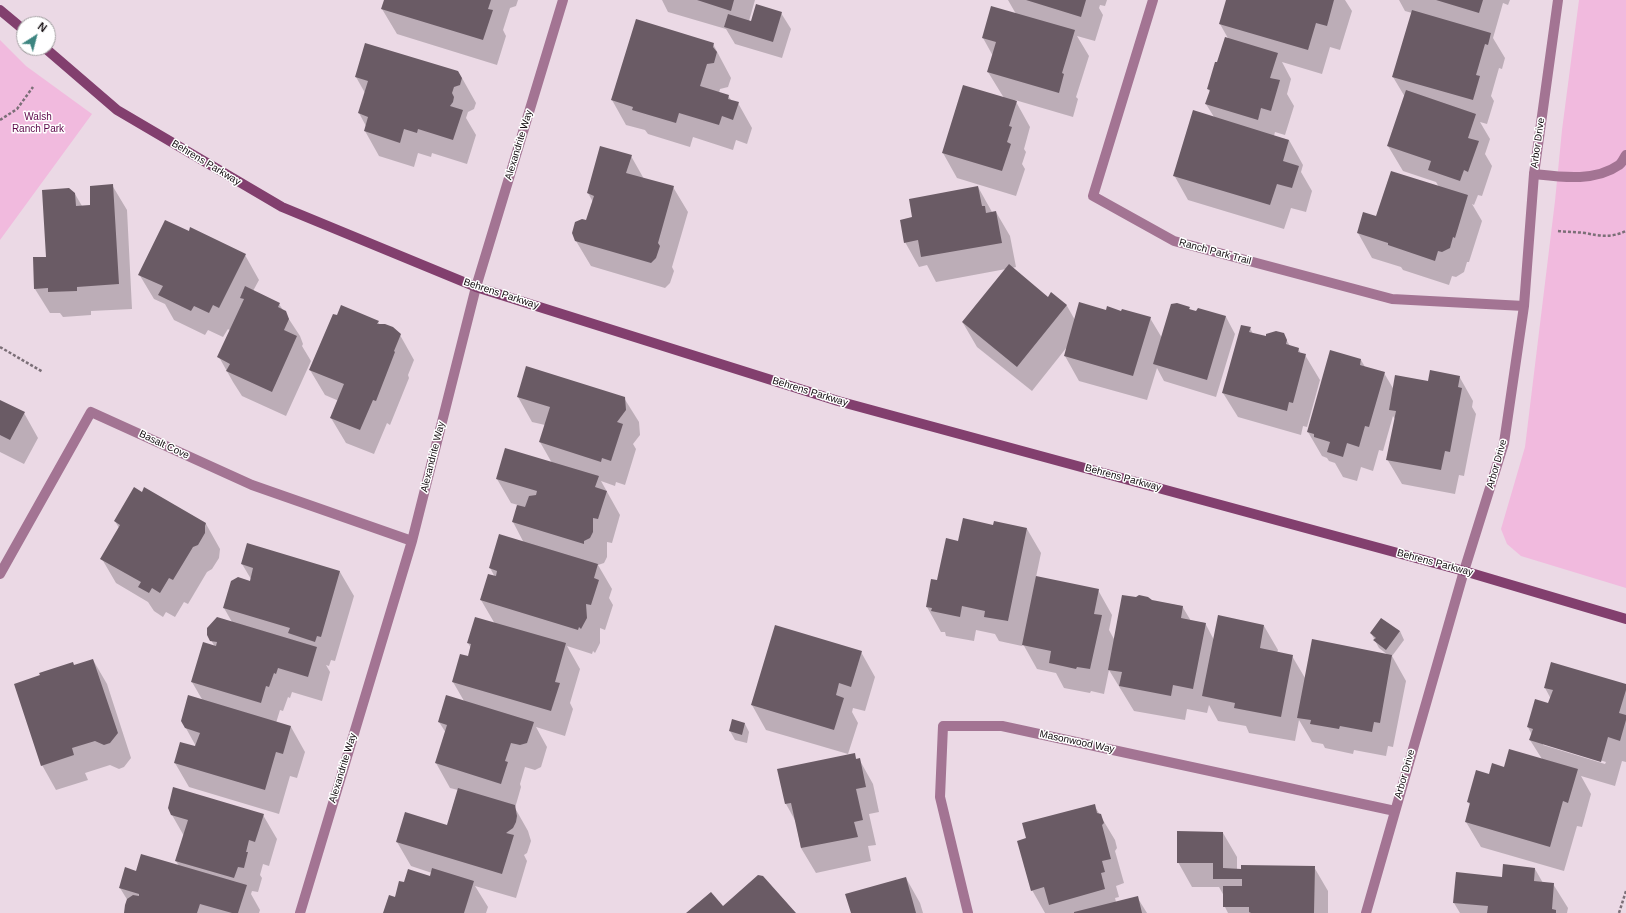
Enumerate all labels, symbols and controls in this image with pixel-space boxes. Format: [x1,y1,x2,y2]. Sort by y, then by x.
north arrow [16,16,56,56]
text: N [36,20,49,34]
street label: Alexandrite Way [503,109,535,181]
park label: Walsh Ranch Park [12,111,64,134]
street label: Arbor Drive [1529,117,1547,169]
street label: Behrens Parkway [169,138,243,188]
street label: Ranch Park Trail [1178,237,1252,267]
street label: Behrens Parkway [462,276,540,312]
street label: Behrens Parkway [771,375,849,409]
street label: Alexandrite Way [418,420,448,494]
street label: Basalt Cove [137,428,191,462]
street label: Arbor Drive [1484,438,1510,490]
street label: Behrens Parkway [1084,462,1162,494]
street label: Behrens Parkway [1396,547,1474,579]
street label: Masonwood Way [1038,728,1116,756]
street label: Alexandrite Way [327,732,359,804]
street label: Arbor Drive [1392,748,1418,800]

